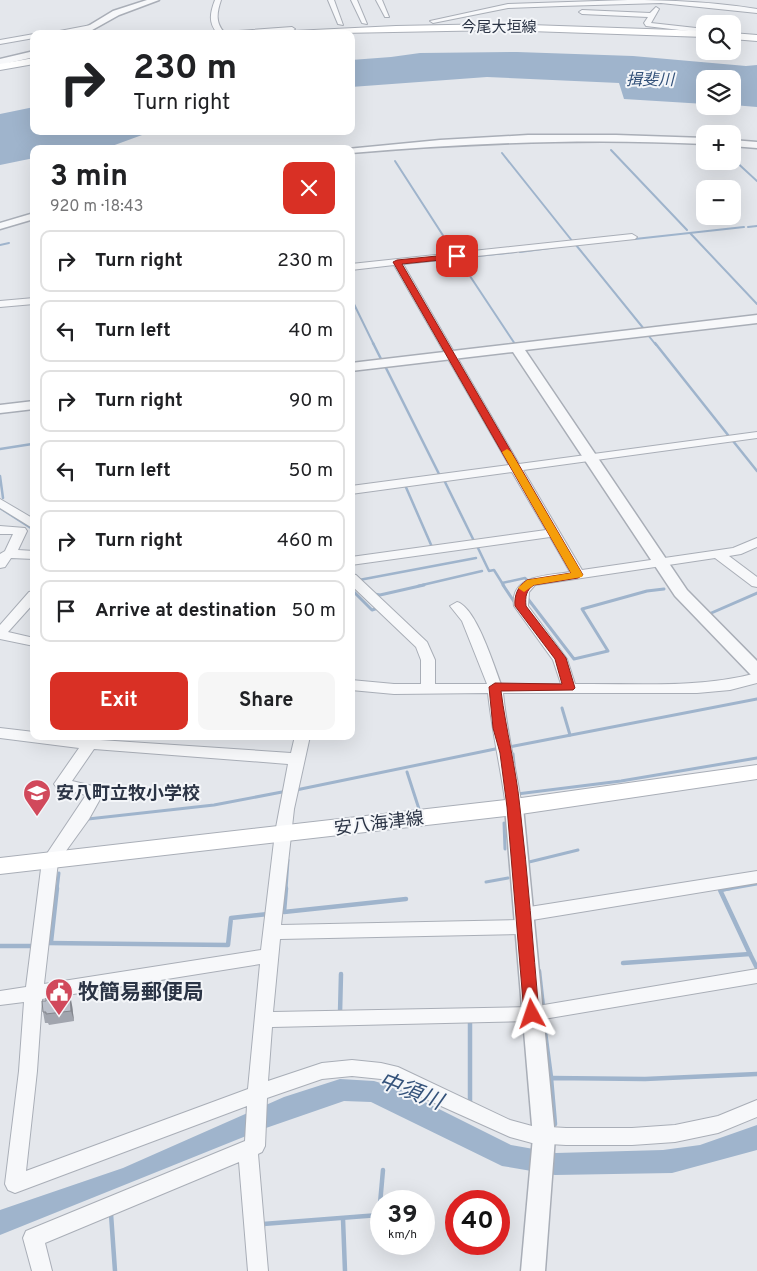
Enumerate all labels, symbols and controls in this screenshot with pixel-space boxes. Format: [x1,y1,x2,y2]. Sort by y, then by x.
map controls [696,15,741,225]
button: search [696,15,741,60]
street label: 今尾大垣線 [461,19,537,38]
text: 230 m [133,47,237,91]
icon: right [50,50,115,115]
button: layers [696,70,741,115]
water label: 揖斐川 [626,71,676,91]
text: Turn right [133,90,230,117]
button: + [696,125,741,170]
text: 3 min [50,159,128,196]
button: close [283,162,335,214]
button: − [696,180,741,225]
text: 920 m · 18:43 [50,197,143,217]
pin [436,235,478,277]
icon: arrive [443,242,471,270]
icon: right [52,247,80,275]
text: Turn right [95,249,183,273]
text: 230 m [277,249,333,273]
icon: left [52,317,80,345]
text: Turn left [95,319,171,343]
text: 40 m [288,319,333,343]
icon: right [52,387,80,415]
text: Turn right [95,389,183,413]
text: 90 m [289,389,333,413]
icon: left [52,457,80,485]
text: Turn left [95,459,171,483]
text: 50 m [288,459,333,483]
icon: right [52,527,80,555]
text: Turn right [95,529,183,553]
text: 460 m [277,529,333,553]
icon: arrive [52,597,80,625]
text: Arrive at destination [95,599,276,623]
text: 50 m [291,599,336,623]
button: Exit [50,672,188,730]
button: Share [198,672,335,730]
school or university icon: 安八町立牧小学校 [22,778,52,817]
place label: 安八町立牧小学校 [56,783,200,806]
street label: 安八海津線 [333,808,425,841]
public building icon: 牧簡易郵便局 [44,977,74,1016]
place label: 牧簡易郵便局 [78,980,204,1007]
position arrow [505,987,557,1039]
water label: 中須川 [374,1068,448,1117]
speed limit sign: 40 [445,1190,510,1255]
text: 39 [387,1200,418,1232]
text: km/h [388,1227,417,1243]

